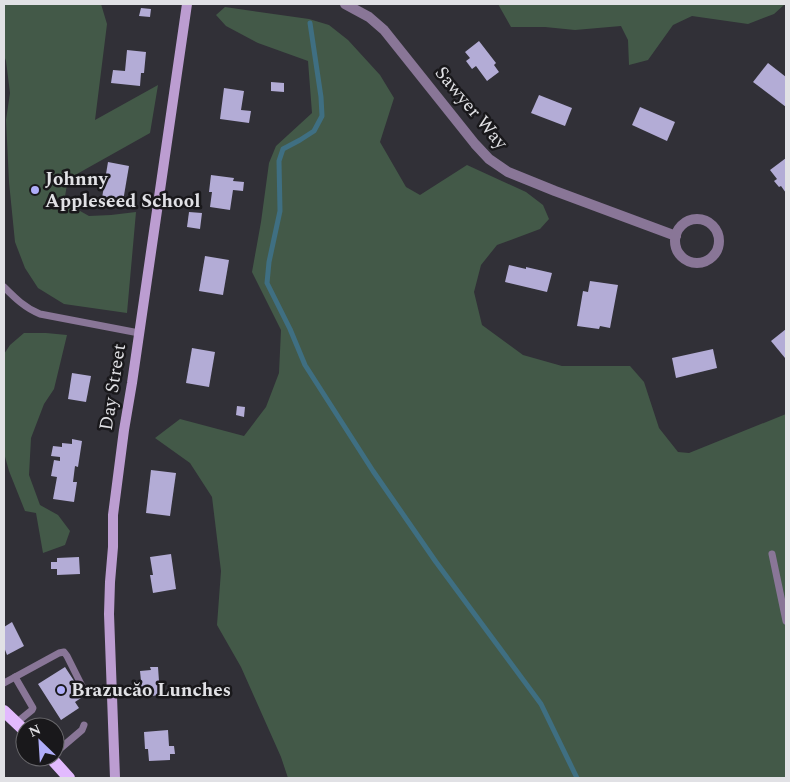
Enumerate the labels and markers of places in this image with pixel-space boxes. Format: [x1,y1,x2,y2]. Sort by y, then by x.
place label: Johnny Appleseed School [45,165,200,216]
marker: Johnny Appleseed School [29,184,41,196]
place label: Brazucăo Lunches [71,676,231,705]
marker: Brazucăo Lunches [55,684,67,696]

